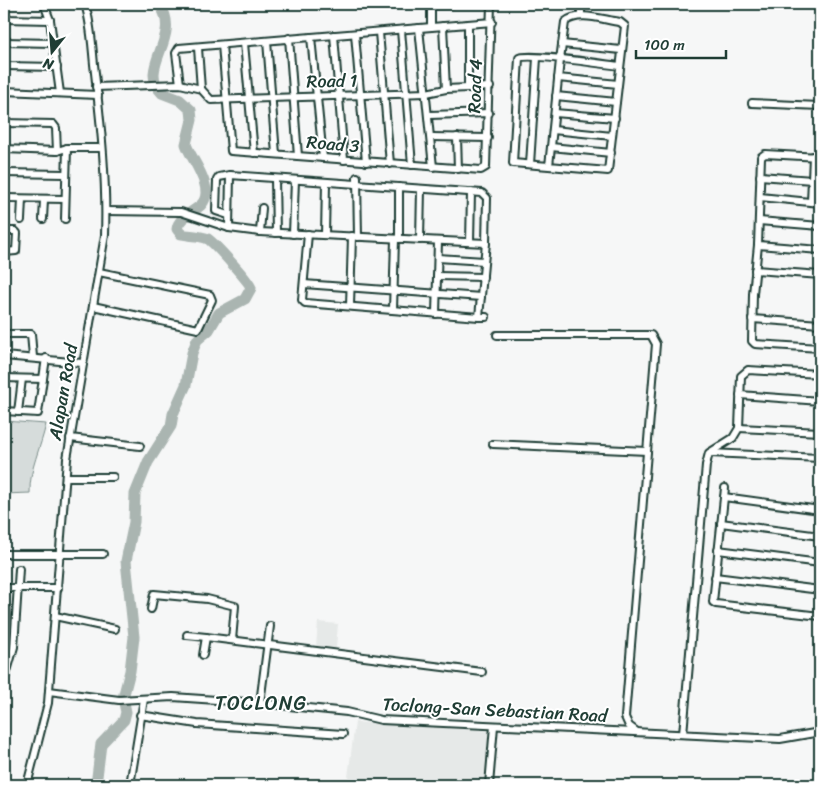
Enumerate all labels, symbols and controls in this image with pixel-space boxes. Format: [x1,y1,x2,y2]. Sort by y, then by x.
north arrow [28,28,78,78]
scale bar [636,28,726,60]
text: 100 m [644,32,685,58]
text: N [40,50,58,78]
street label: Road 4 [458,58,492,114]
street label: Road 1 [306,65,358,97]
street label: Road 3 [305,126,361,162]
street label: Alapan Road [39,340,87,444]
district label: TOCLONG [215,686,307,721]
street label: Toclong-San Sebastian Road [382,688,610,732]

